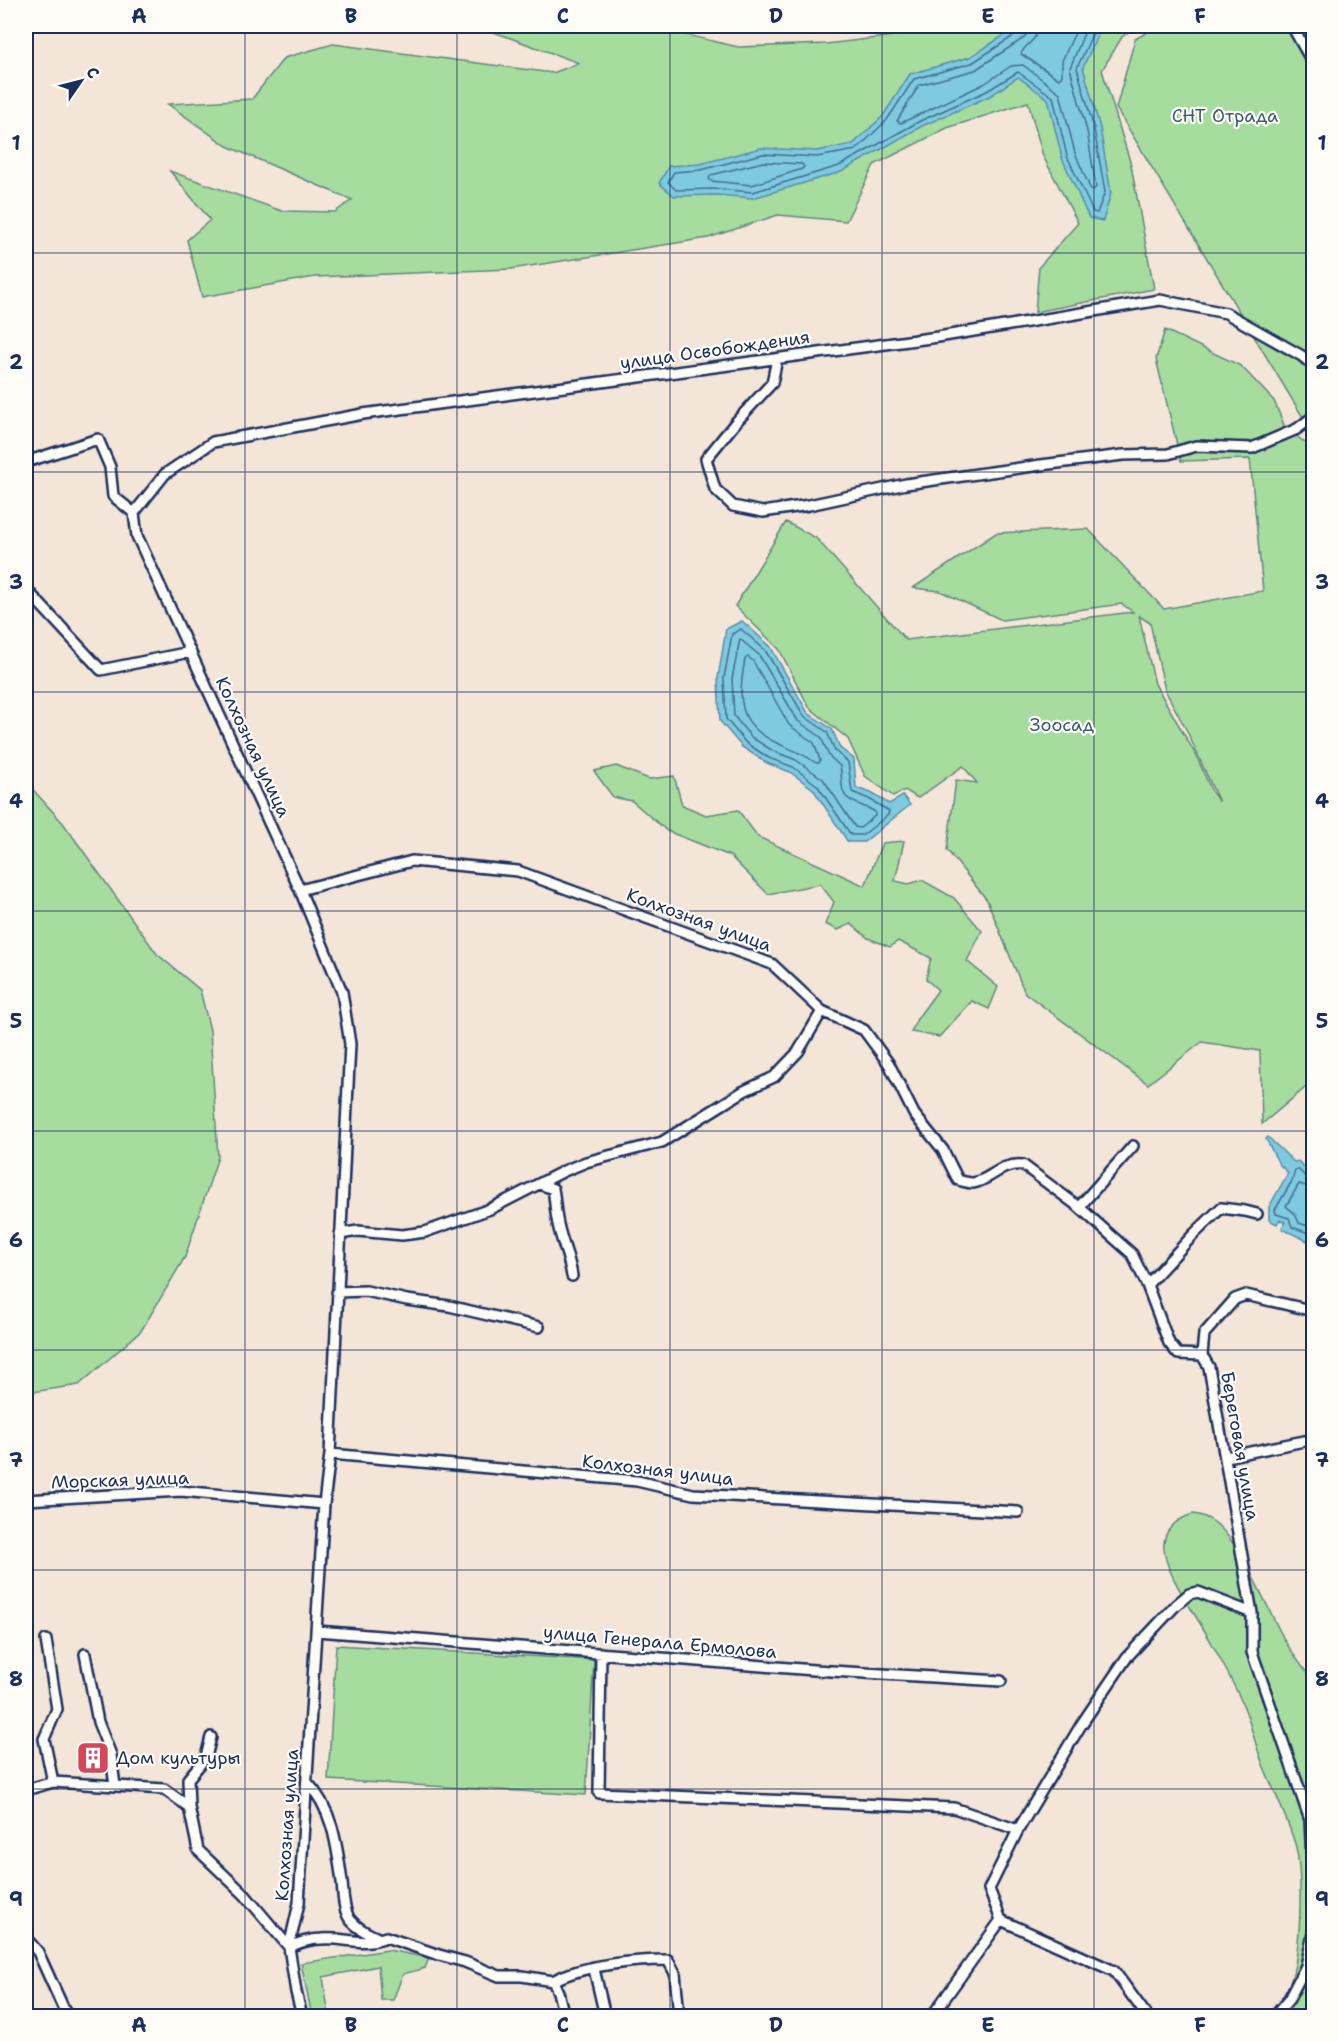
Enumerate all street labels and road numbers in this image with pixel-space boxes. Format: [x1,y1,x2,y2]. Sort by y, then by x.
street label: улица Освобождения [619,325,811,375]
street label: Колхозная улица [210,673,296,821]
street label: Колхозная улица [623,883,775,957]
street label: Береговая улица [1215,1370,1265,1522]
street label: Колхозная улица [581,1449,735,1491]
street label: Морская улица [51,1466,189,1494]
street label: улица Генерала Ермолова [542,1620,778,1664]
street label: Колхозная улица [270,1748,304,1902]

